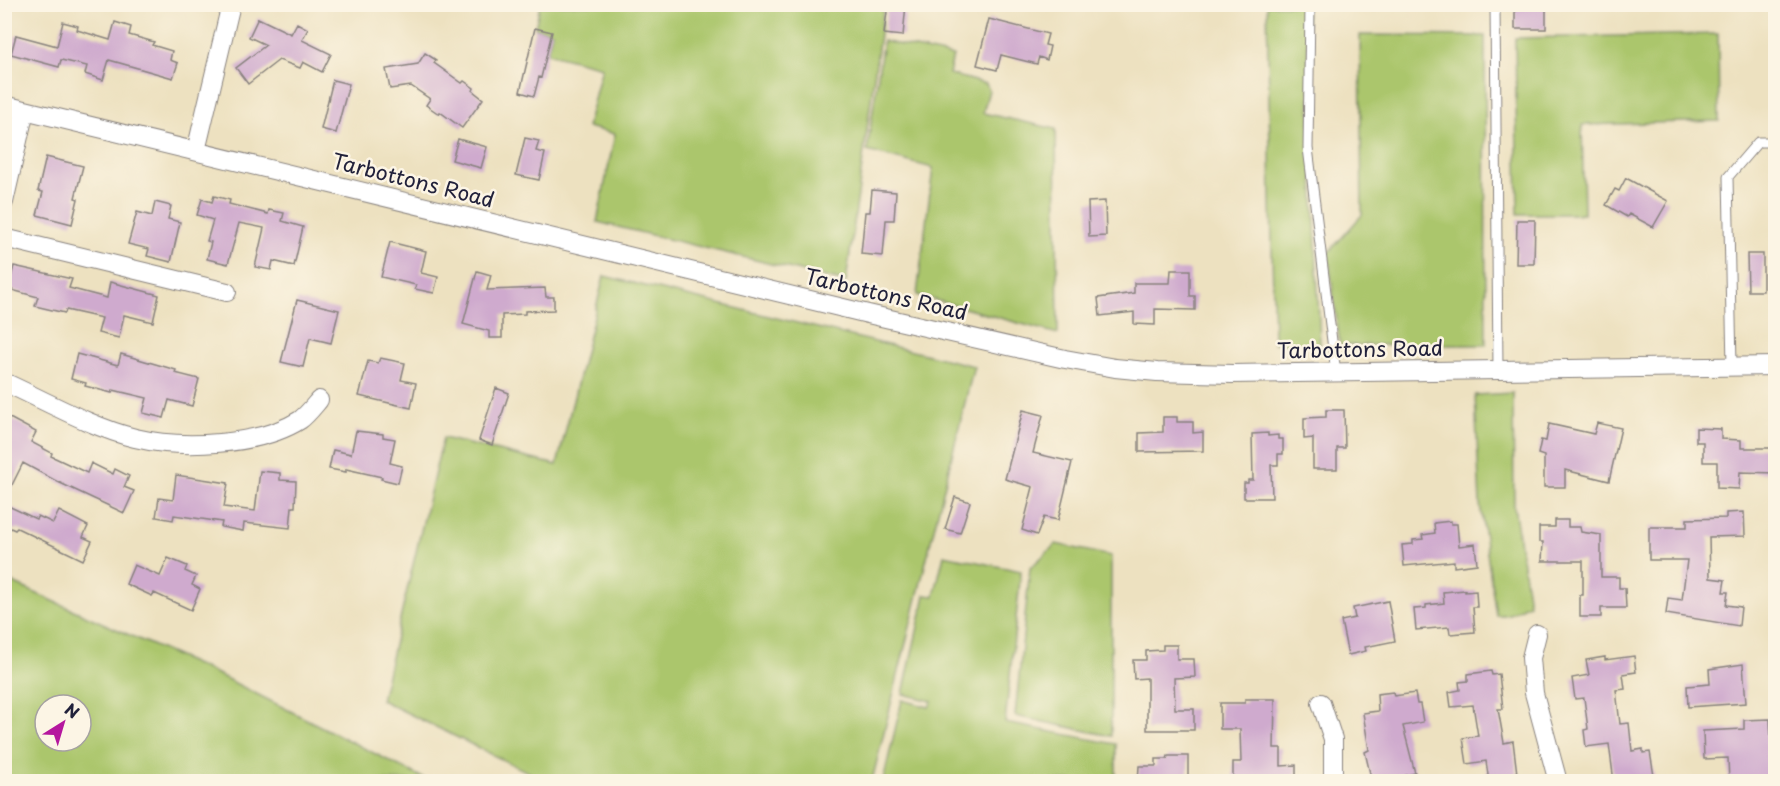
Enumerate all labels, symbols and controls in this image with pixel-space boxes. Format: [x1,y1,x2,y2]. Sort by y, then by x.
street label: Tarbottons Road [329,143,498,215]
street label: Tarbottons Road [802,259,971,327]
street label: Tarbottons Road [1277,331,1443,365]
north arrow [33,693,93,753]
text: N [60,697,85,724]

